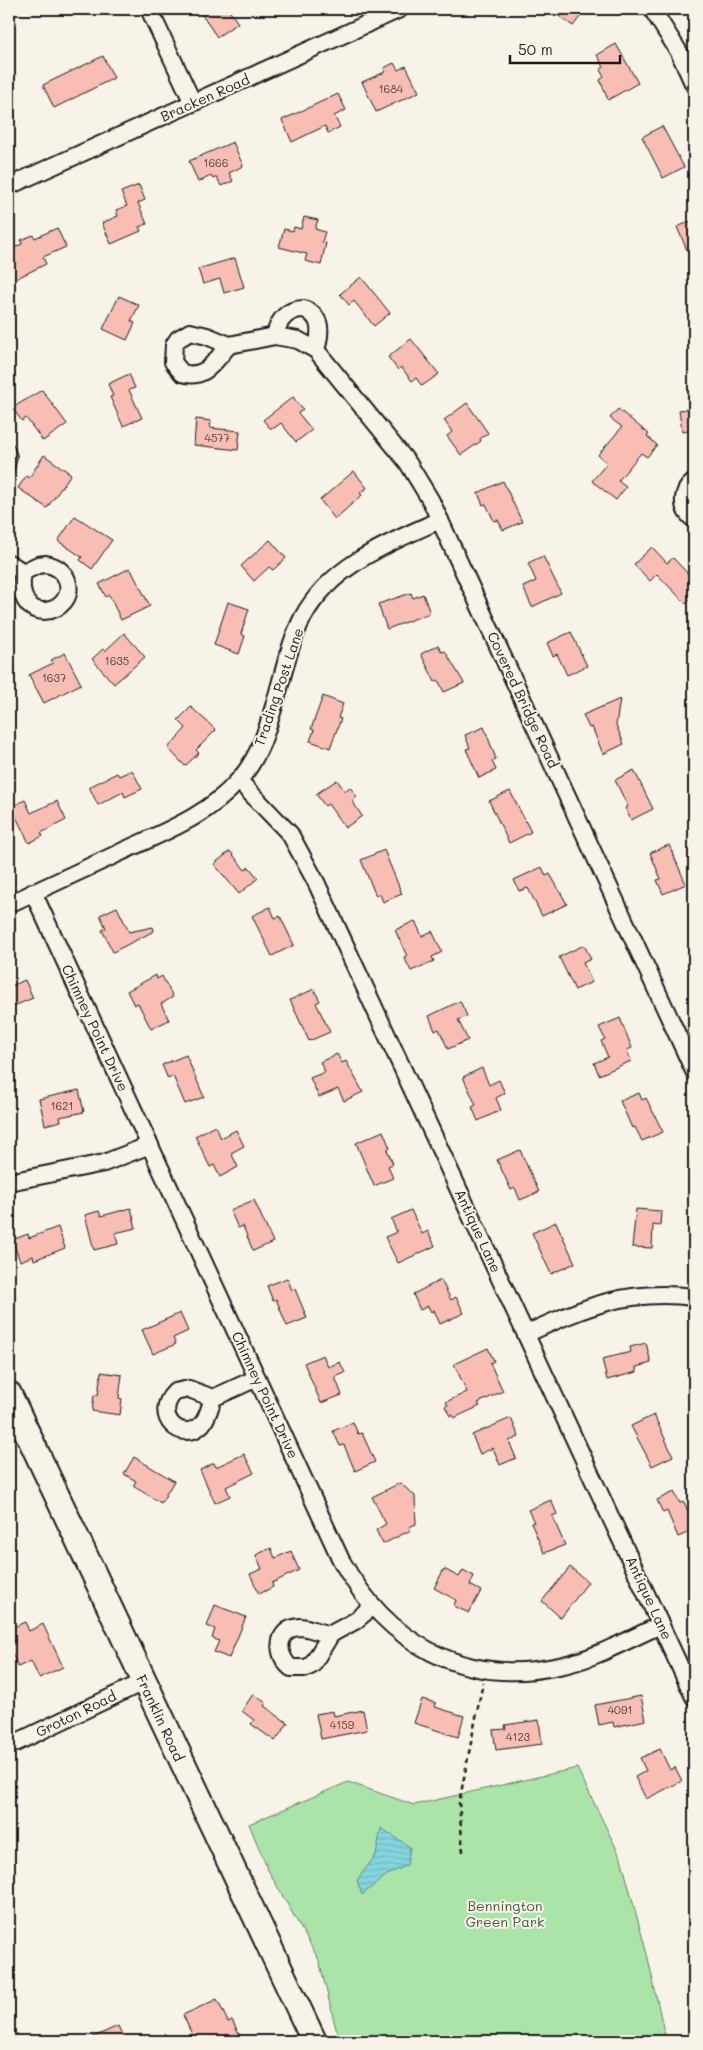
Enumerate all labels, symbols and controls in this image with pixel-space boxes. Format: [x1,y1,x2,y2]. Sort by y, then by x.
scale bar [510,32,620,64]
text: 50 m [518,39,553,59]
street label: Bracken Road [157,69,253,126]
house number: 1684 [379,81,404,96]
house number: 1666 [204,155,228,170]
house number: 4577 [204,430,230,445]
street label: Trading Post Lane [249,625,308,748]
street label: Covered Bridge Road [483,629,563,771]
house number: 1635 [105,653,129,668]
house number: 1637 [42,670,66,685]
street label: Chimney Point Drive [58,961,133,1094]
house number: 1621 [51,1098,73,1113]
street label: Antique Lane [451,1186,506,1276]
street label: Chimney Point Drive [228,1328,303,1461]
street label: Antique Lane [622,1553,677,1643]
street label: Franklin Road [132,1671,189,1764]
street label: Groton Road [32,1686,119,1741]
house number: 4091 [608,1702,632,1717]
house number: 4159 [330,1717,355,1732]
house number: 4123 [506,1729,531,1744]
park label: Bennington Green Park [466,1896,544,1931]

